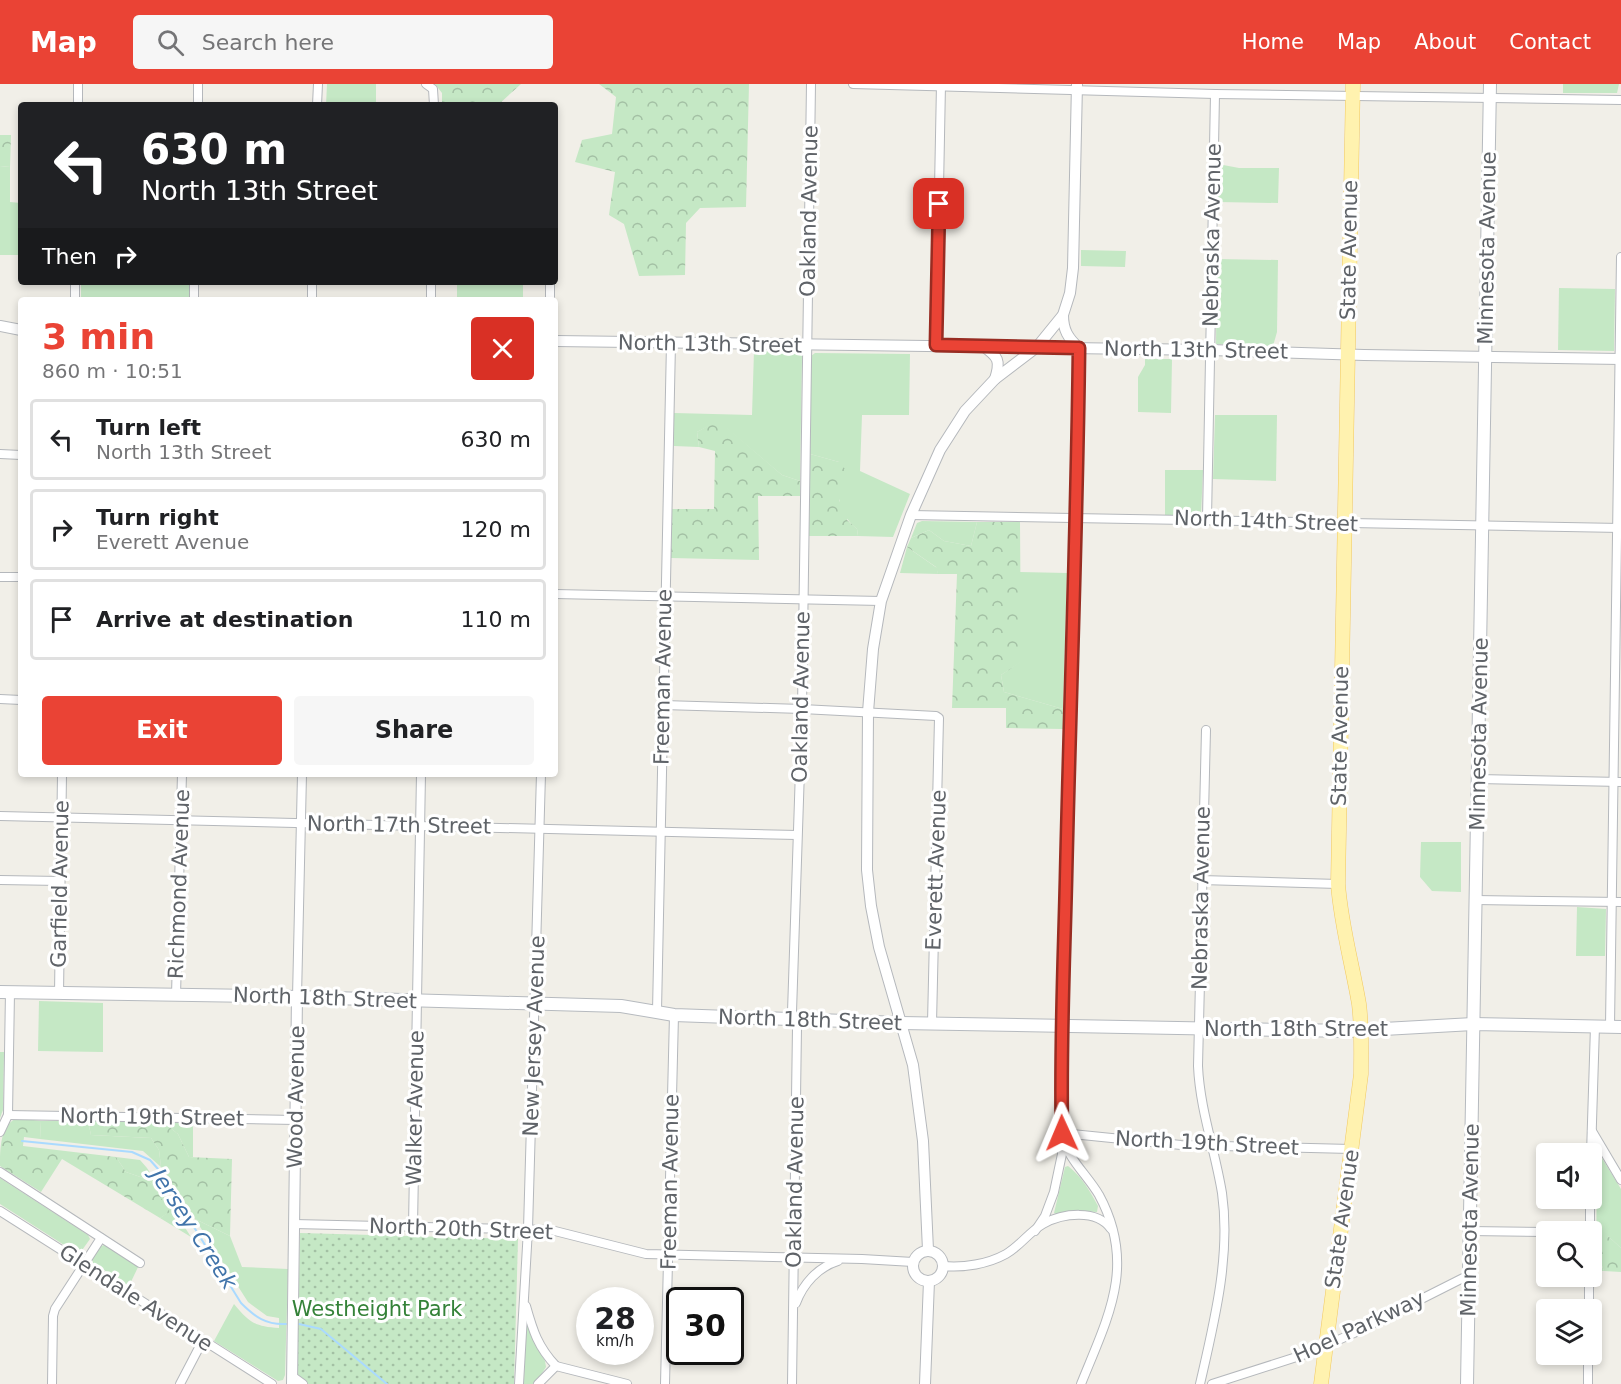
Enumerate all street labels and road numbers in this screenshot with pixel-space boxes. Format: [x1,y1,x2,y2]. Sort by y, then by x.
street label: Oakland Avenue [796,125,822,297]
street label: Nebraska Avenue [1198,143,1226,327]
street label: Minnesota Avenue [1473,151,1501,345]
street label: State Avenue [1336,180,1362,320]
street label: North 13th Street [618,330,802,358]
street label: North 13th Street [1104,336,1288,364]
street label: North 14th Street [1174,506,1358,536]
street label: Freeman Avenue [649,589,677,765]
street label: Oakland Avenue [788,611,814,783]
street label: Minnesota Avenue [1465,637,1493,831]
street label: State Avenue [1327,666,1353,806]
street label: Richmond Avenue [164,789,194,979]
street label: Everett Avenue [921,789,951,951]
street label: Garfield Avenue [47,800,73,968]
street label: Nebraska Avenue [1187,806,1215,990]
street label: North 17th Street [307,811,491,839]
street label: New Jersey Avenue [518,935,550,1137]
street label: North 18th Street [233,983,417,1013]
street label: North 18th Street [718,1005,902,1035]
street label: North 18th Street [1204,1017,1388,1041]
street label: Wood Avenue [283,1025,309,1169]
street label: Walker Avenue [402,1030,428,1186]
street label: Freeman Avenue [656,1094,684,1270]
street label: Oakland Avenue [782,1096,808,1268]
street label: North 19th Street [60,1103,244,1131]
street label: Minnesota Avenue [1456,1123,1484,1317]
street label: North 19th Street [1114,1126,1300,1160]
street label: State Avenue [1320,1148,1364,1290]
street label: North 20th Street [369,1214,553,1244]
street label: Glendale Avenue [55,1239,217,1357]
street label: Hoel Parkway [1290,1286,1428,1368]

